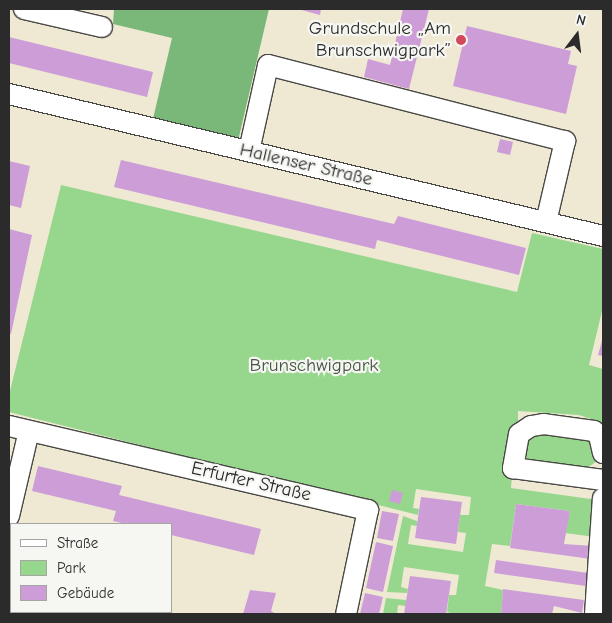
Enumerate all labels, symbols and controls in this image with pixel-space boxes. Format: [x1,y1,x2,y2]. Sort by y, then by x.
north arrow [552,10,602,60]
text: N [574,11,588,29]
place label: Grundschule „Am Brunschwigpark” [309,18,451,62]
marker: Grundschule „Am Brunschwigpark” [455,34,467,46]
street label: Hallenser Straße [237,139,375,191]
park label: Brunschwigpark [249,355,379,377]
street label: Erfurter Straße [189,457,313,507]
legend [10,523,172,613]
text: Straße [57,534,98,552]
text: Park [57,559,86,577]
text: Gebäude [57,584,114,602]

